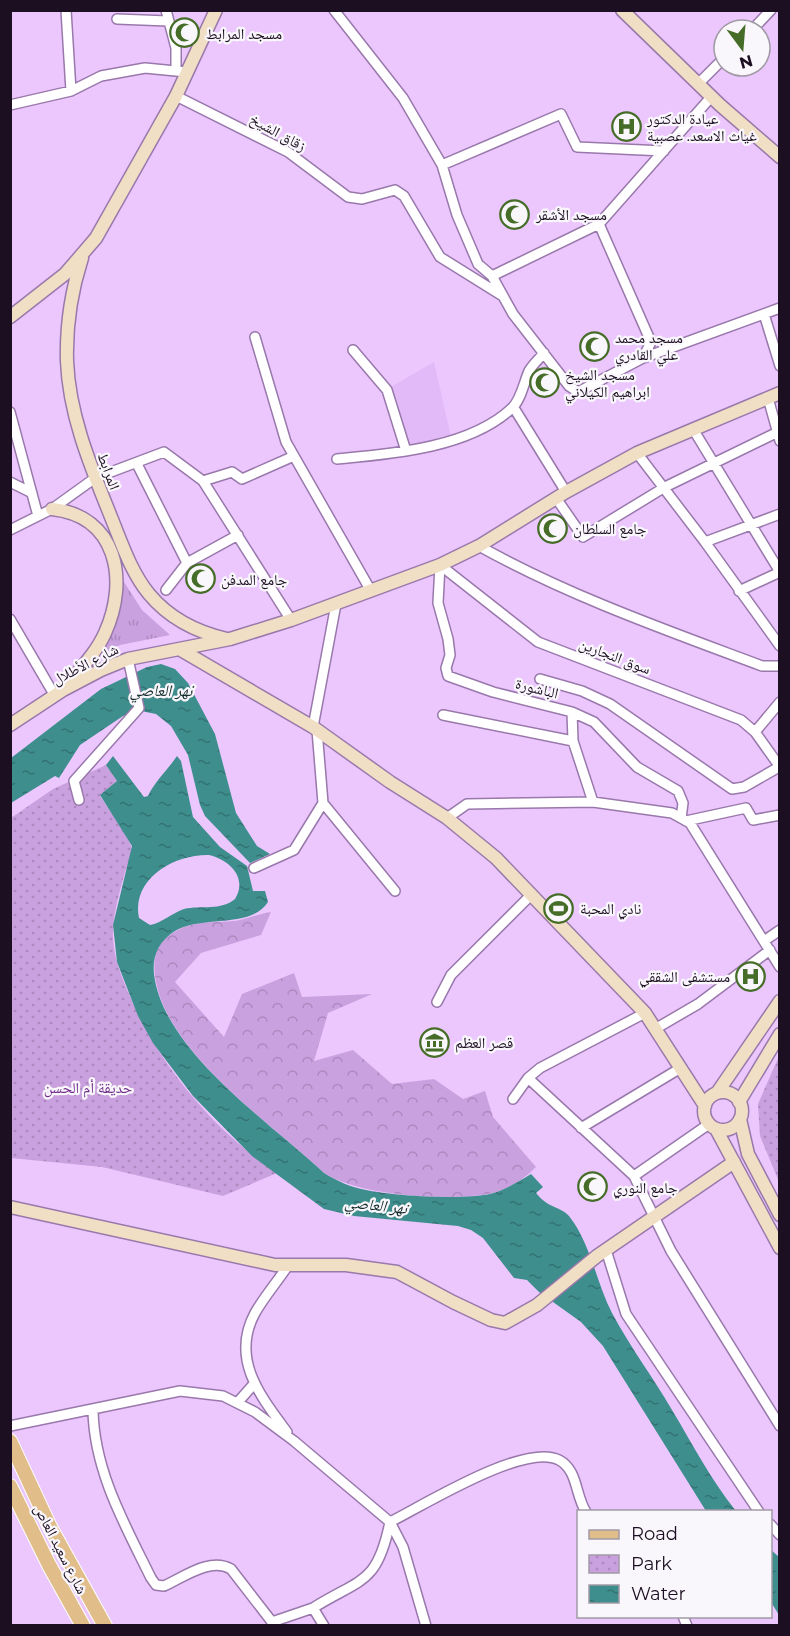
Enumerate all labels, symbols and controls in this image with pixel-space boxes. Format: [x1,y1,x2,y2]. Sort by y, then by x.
mosque icon: مسجد المرابط [169,17,201,49]
north arrow [712,18,772,78]
place label: مسجد المرابط [206,24,282,43]
text: N [737,51,755,73]
street label: زقاق الشيخ [246,109,310,156]
place label: عيادة الدكتور غياث الاسعد. عصبية [646,109,757,145]
hospital icon: عيادة الدكتور غياث الاسعد. عصبية [610,111,642,143]
mosque icon: مسجد الأشقر [499,198,531,230]
place label: مسجد الأشقر [535,205,607,224]
place label: مسجد محمد علي القادري [615,328,683,366]
mosque icon: مسجد محمد علي القادري [578,330,610,362]
place label: مسجد الشيخ ابراهيم الكيلاني [565,365,650,403]
mosque icon: مسجد الشيخ ابراهيم الكيلاني [528,367,560,399]
street label: المرابط [94,450,124,492]
mosque icon: جامع السلطان [536,512,568,544]
place label: جامع السلطان [573,519,647,539]
mosque icon: جامع المدفن [184,563,216,595]
place label: جامع المدفن [221,570,288,590]
street label: سوق النجارين [576,634,654,679]
street label: شارع الأطلال [49,639,122,690]
street label: الباشورة [513,673,561,703]
water label: نهر العاصي [130,681,195,703]
sports icon: نادي المحبة [543,892,575,924]
place label: نادي المحبة [580,899,641,920]
hospital icon: مستشفى الشققي [735,960,767,992]
place label: مستشفى الشققي [639,967,730,988]
museum icon: قصر العظم [418,1026,450,1058]
place label: قصر العظم [455,1033,513,1053]
park label: حديقة أم الحسن [44,1078,133,1098]
mosque icon: جامع النوري [576,1171,608,1203]
place label: جامع النوري [613,1178,678,1199]
water label: نهر العاصي [344,1192,411,1221]
street label: شارع سعيد العاص [29,1501,92,1598]
legend [577,1510,772,1618]
text: Road [631,1523,678,1545]
text: Park [631,1553,672,1575]
text: Water [631,1583,686,1605]

